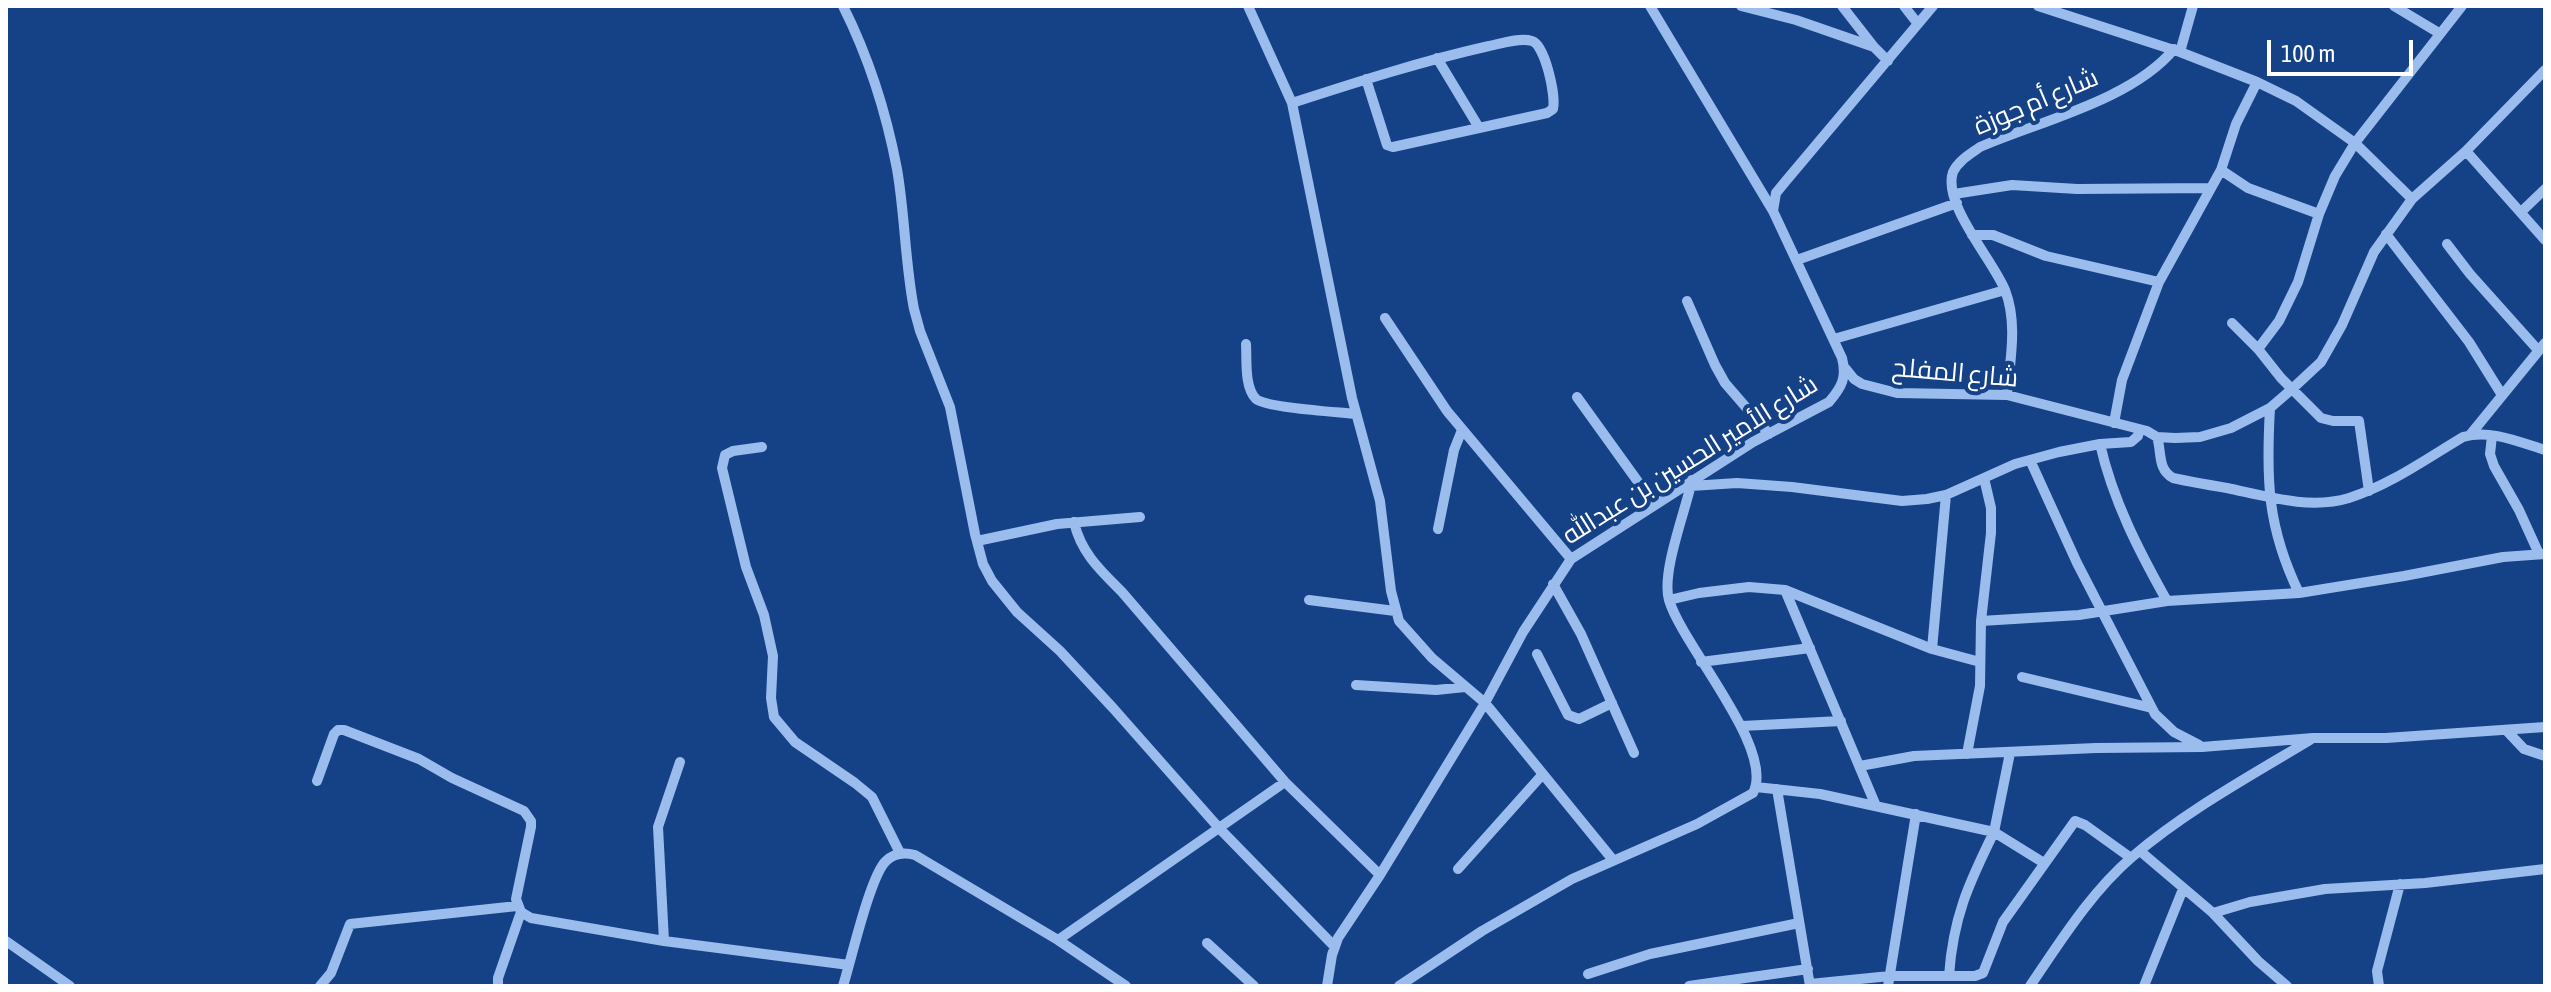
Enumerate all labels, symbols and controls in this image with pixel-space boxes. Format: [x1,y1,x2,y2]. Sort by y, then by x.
scale bar [2271,24,2417,74]
text: 100 m [2281,40,2335,67]
street label: شارع أم جوزة [1969,62,2103,142]
street label: شارع المفلح [1891,352,2019,394]
street label: شارع الأمير الحسين بن عبدالله [1557,369,1823,551]

